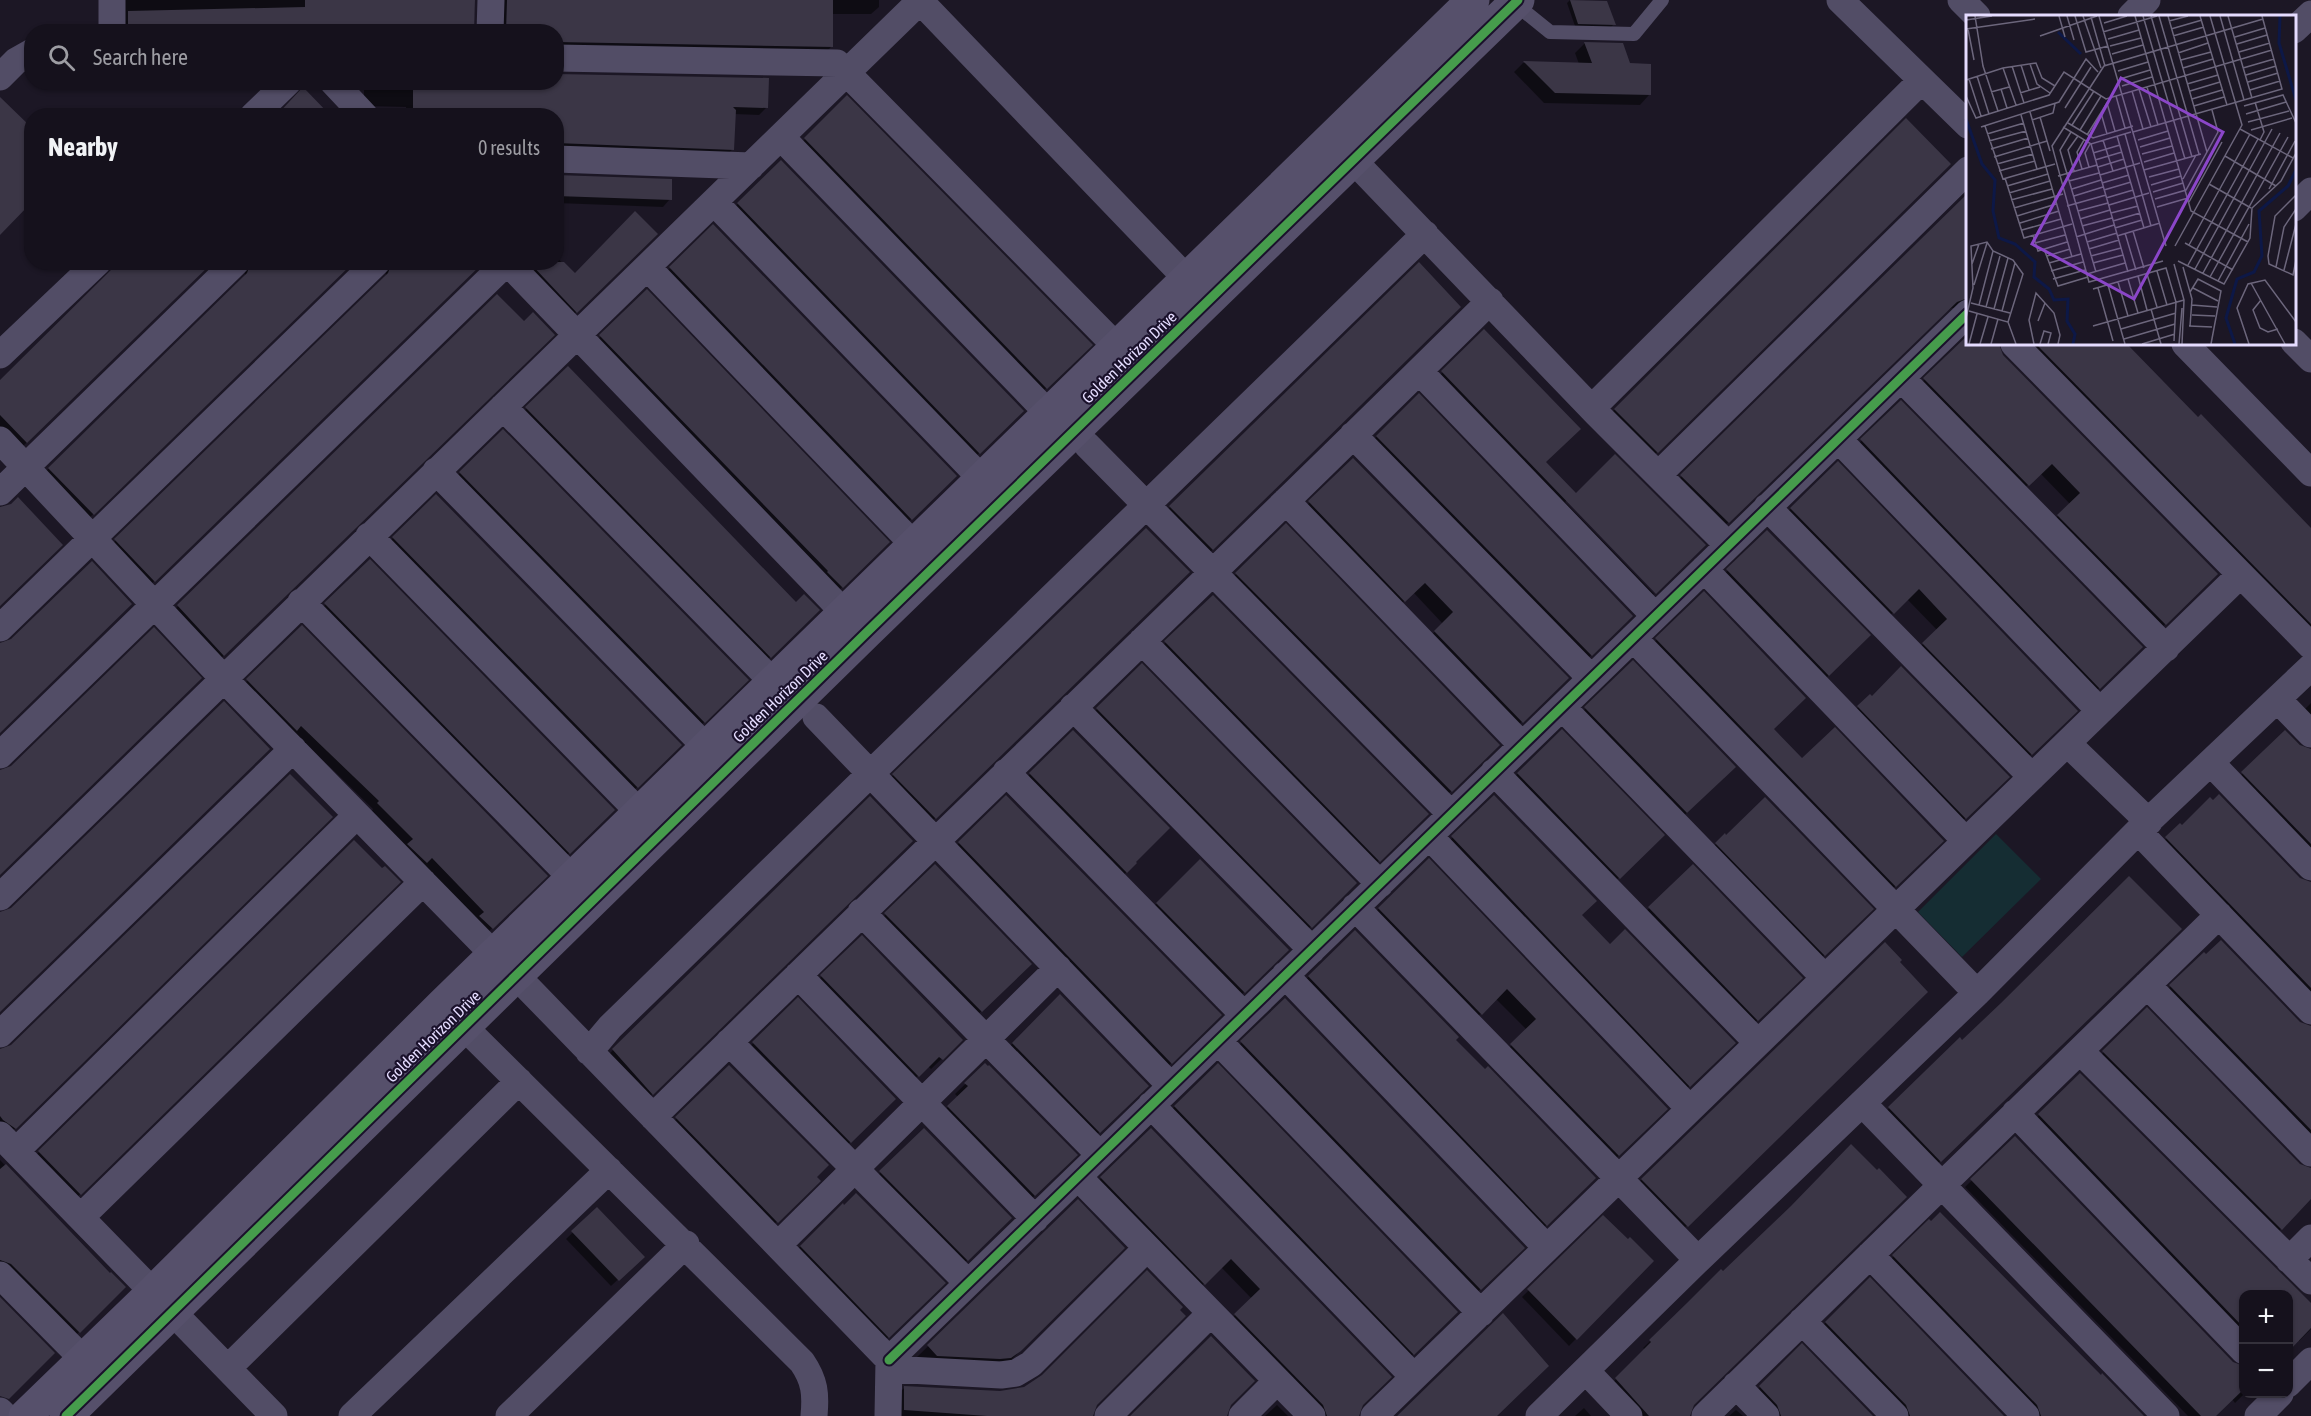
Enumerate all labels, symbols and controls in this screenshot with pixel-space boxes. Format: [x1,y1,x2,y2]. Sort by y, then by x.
inset map [1966,15,2296,345]
search box [24,24,564,90]
icon: search [45,41,78,74]
text: Search here [93,44,188,70]
text: Nearby [48,132,118,162]
text: 0 results [478,136,540,159]
street label: Golden Horizon Drive [1078,307,1180,407]
street label: Golden Horizon Drive [729,646,831,746]
street label: Golden Horizon Drive [382,986,484,1086]
map controls [2239,1290,2293,1398]
button: + [2239,1290,2293,1344]
button: − [2239,1344,2293,1398]

